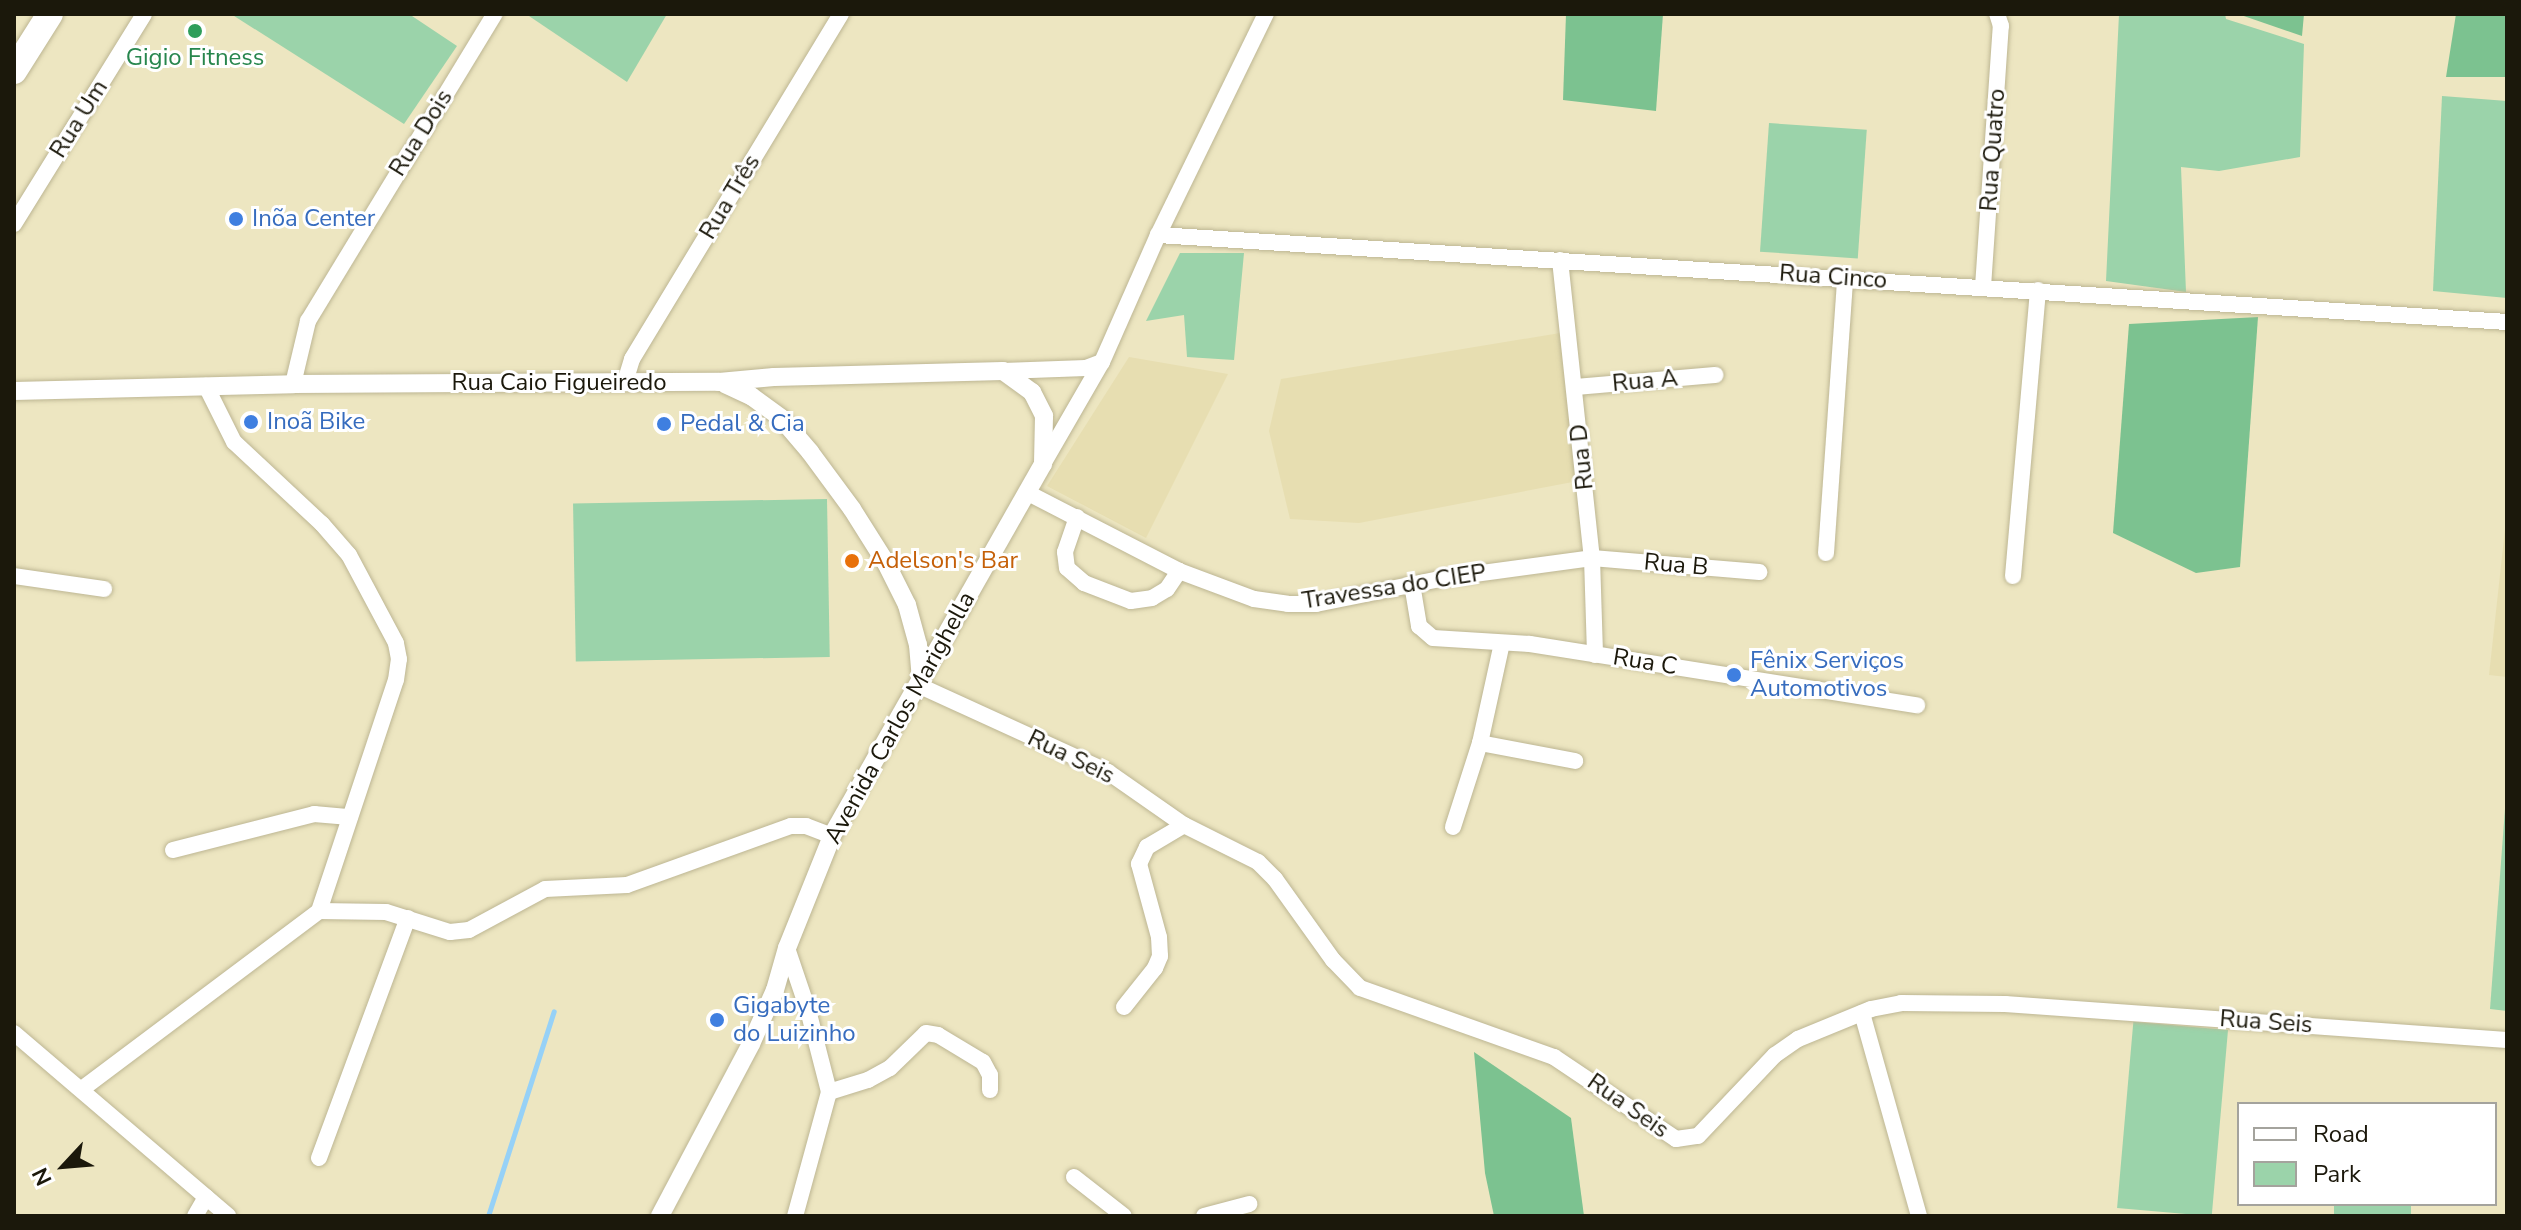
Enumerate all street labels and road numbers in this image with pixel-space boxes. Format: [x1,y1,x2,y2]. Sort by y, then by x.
street label: Rua Um [44,75,114,163]
street label: Rua Dois [383,84,459,182]
street label: Rua Quatro [1974,88,2012,212]
street label: Rua Três [694,149,766,245]
street label: Rua Cinco [1778,259,1888,295]
street label: Rua A [1611,364,1679,398]
street label: Rua Caio Figueiredo [451,369,667,397]
street label: Rua D [1564,423,1600,491]
street label: Rua B [1643,548,1709,582]
street label: Travessa do CIEP [1300,558,1488,616]
street label: Avenida Carlos Marighella [819,587,981,849]
street label: Rua C [1611,643,1679,681]
street label: Rua Seis [1023,724,1119,790]
street label: Rua Seis [2219,1004,2313,1040]
street label: Rua Seis [1582,1068,1674,1144]

